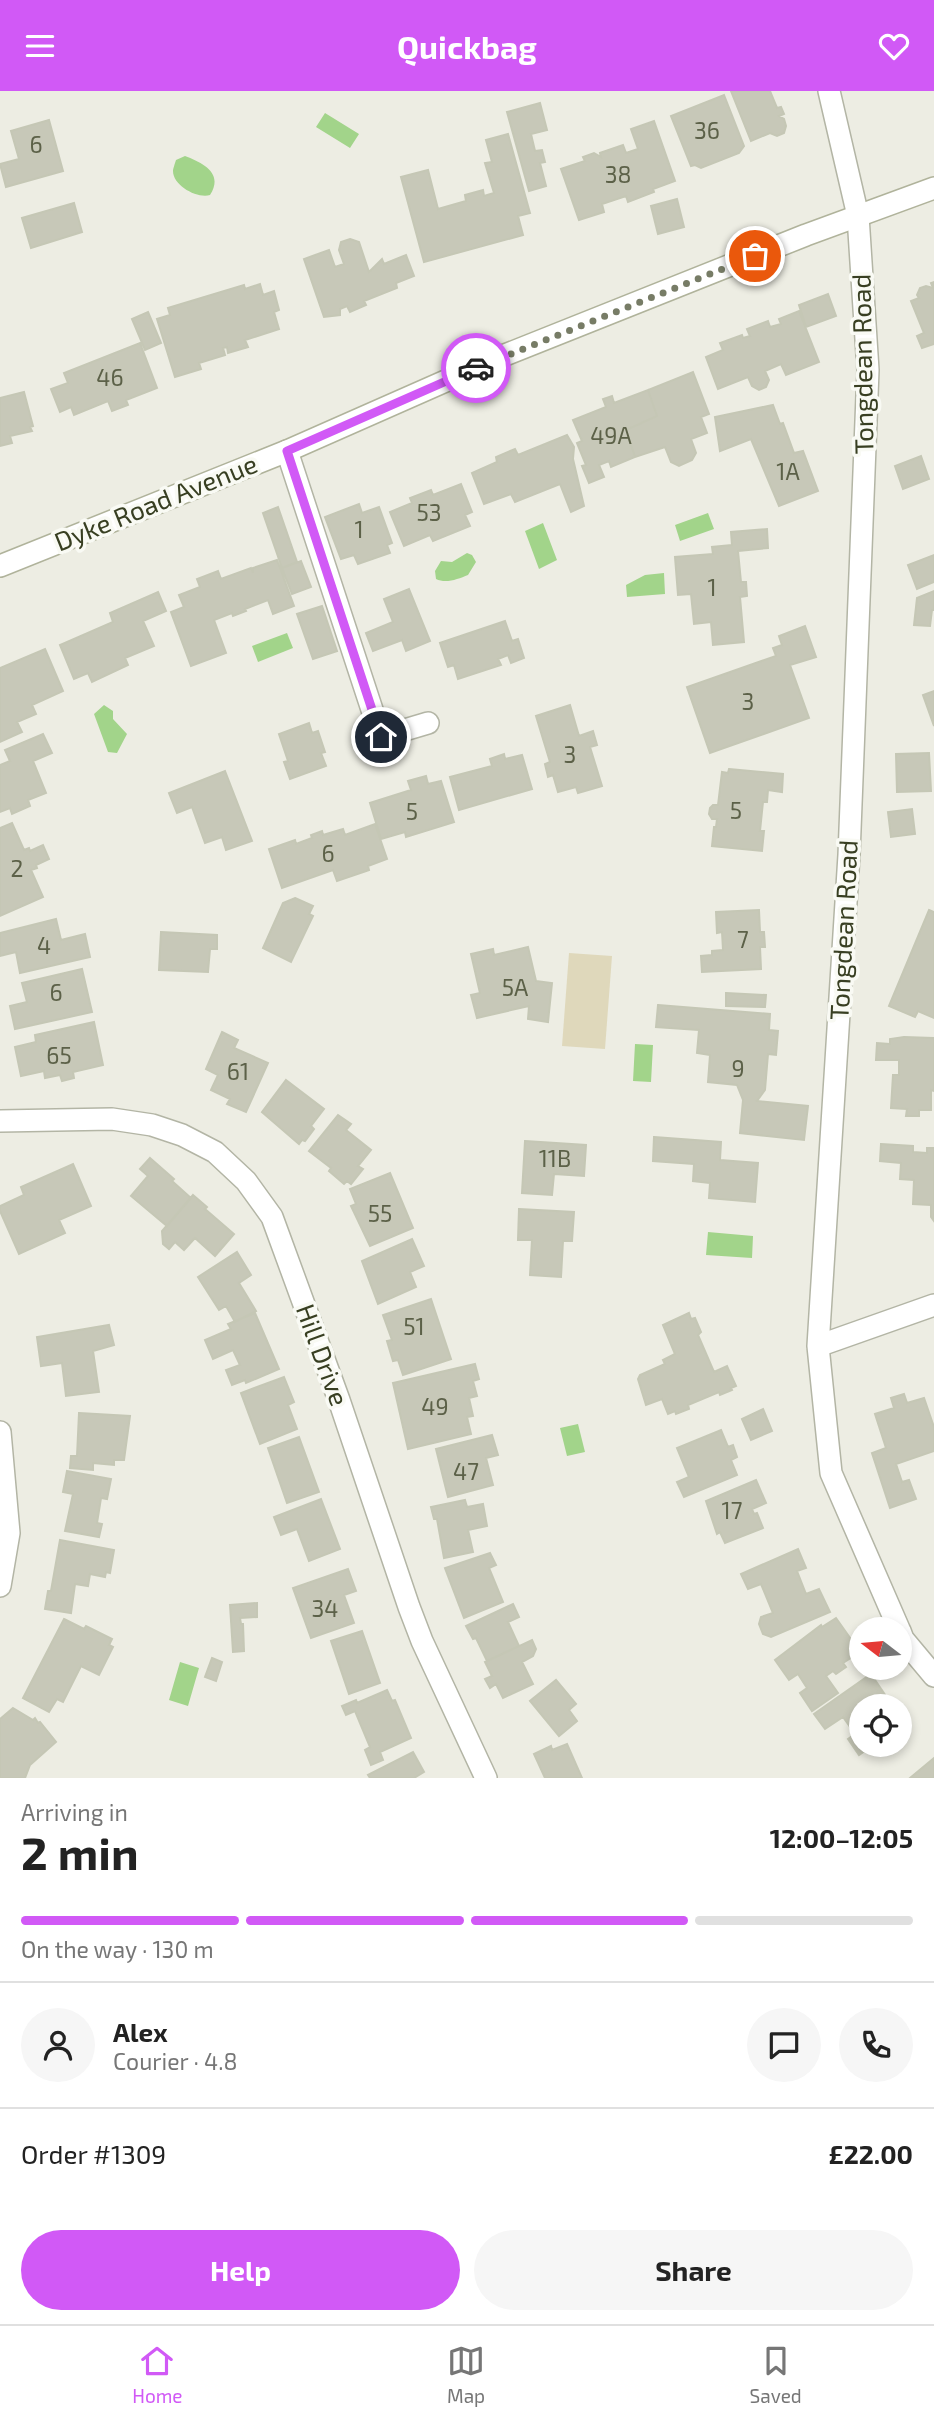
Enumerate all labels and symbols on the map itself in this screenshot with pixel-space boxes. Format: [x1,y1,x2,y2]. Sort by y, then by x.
house number: 36 [694,116,720,144]
house number: 6 [29,130,43,158]
house number: 38 [605,160,631,188]
pin [725,226,785,286]
street label: Tongdean Road [844,274,879,454]
courier [441,333,511,403]
house number: 46 [96,363,124,391]
house number: 49A [590,421,632,449]
street label: Dyke Road Avenue [50,447,261,556]
house number: 1A [776,457,800,485]
house number: 53 [416,498,442,526]
house number: 1 [354,515,364,543]
house number: 1 [707,573,717,601]
house number: 3 [742,687,754,715]
pin [351,707,411,767]
house number: 3 [564,740,576,768]
house number: 5 [730,796,742,824]
house number: 5 [406,797,418,825]
house number: 6 [321,839,335,867]
street label: Tongdean Road [822,839,863,1021]
house number: 2 [11,854,23,882]
house number: 7 [737,925,749,953]
house number: 4 [37,931,51,959]
house number: 5A [502,973,529,1001]
house number: 6 [49,978,63,1006]
house number: 65 [46,1041,72,1069]
house number: 9 [731,1054,745,1082]
house number: 61 [227,1057,249,1085]
house number: 11B [539,1144,571,1172]
house number: 55 [368,1199,392,1227]
street label: Hill Drive [291,1299,356,1410]
house number: 51 [403,1312,425,1340]
house number: 49 [421,1392,449,1420]
house number: 47 [453,1457,479,1485]
house number: 17 [722,1496,743,1524]
house number: 34 [312,1594,338,1622]
north arrow [849,1617,912,1680]

